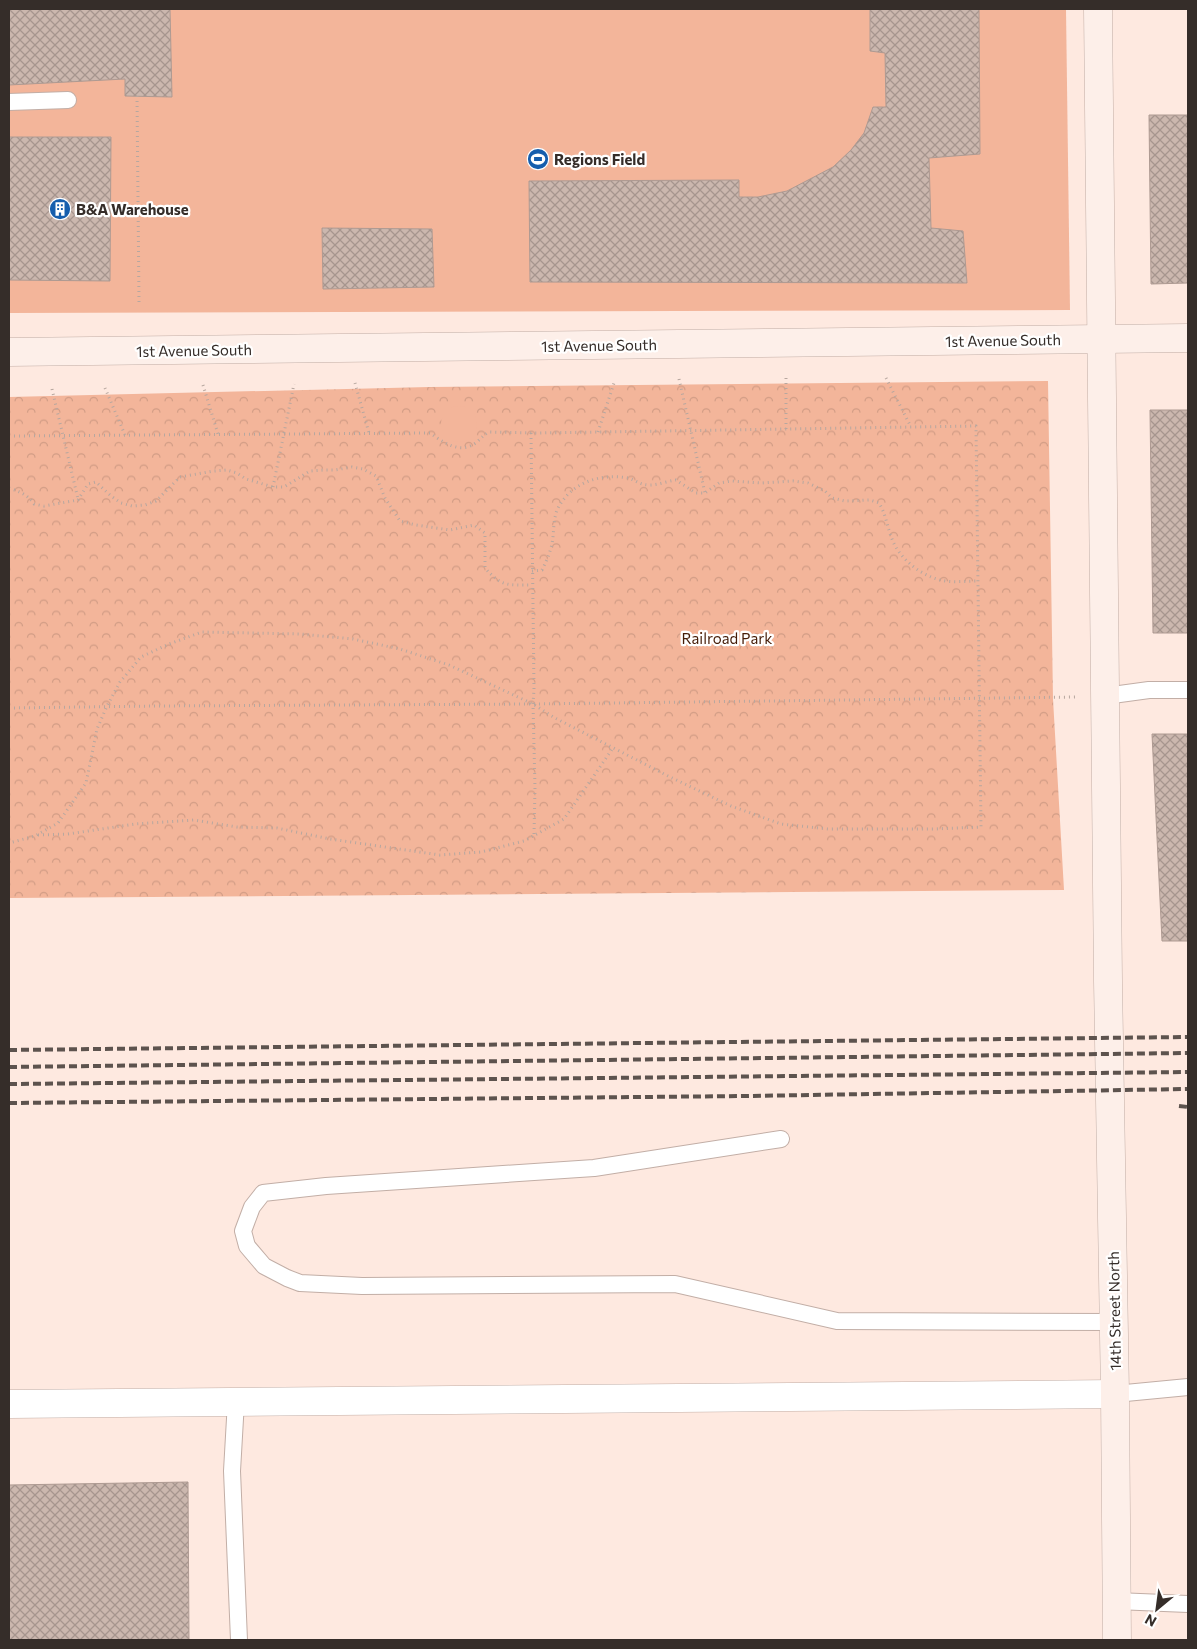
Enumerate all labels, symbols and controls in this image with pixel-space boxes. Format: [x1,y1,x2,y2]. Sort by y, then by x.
sports icon: Regions Field [526,147,550,171]
place label: Regions Field [554,150,645,168]
building icon: B&A Warehouse [48,197,72,221]
place label: B&A Warehouse [76,200,189,218]
street label: 1st Avenue South [945,330,1061,350]
street label: 1st Avenue South [541,335,657,355]
street label: 1st Avenue South [136,340,252,360]
park label: Railroad Park [682,629,772,647]
street label: 14th Street North [1104,1251,1124,1371]
north arrow [1132,1584,1182,1634]
text: N [1142,1611,1159,1631]

